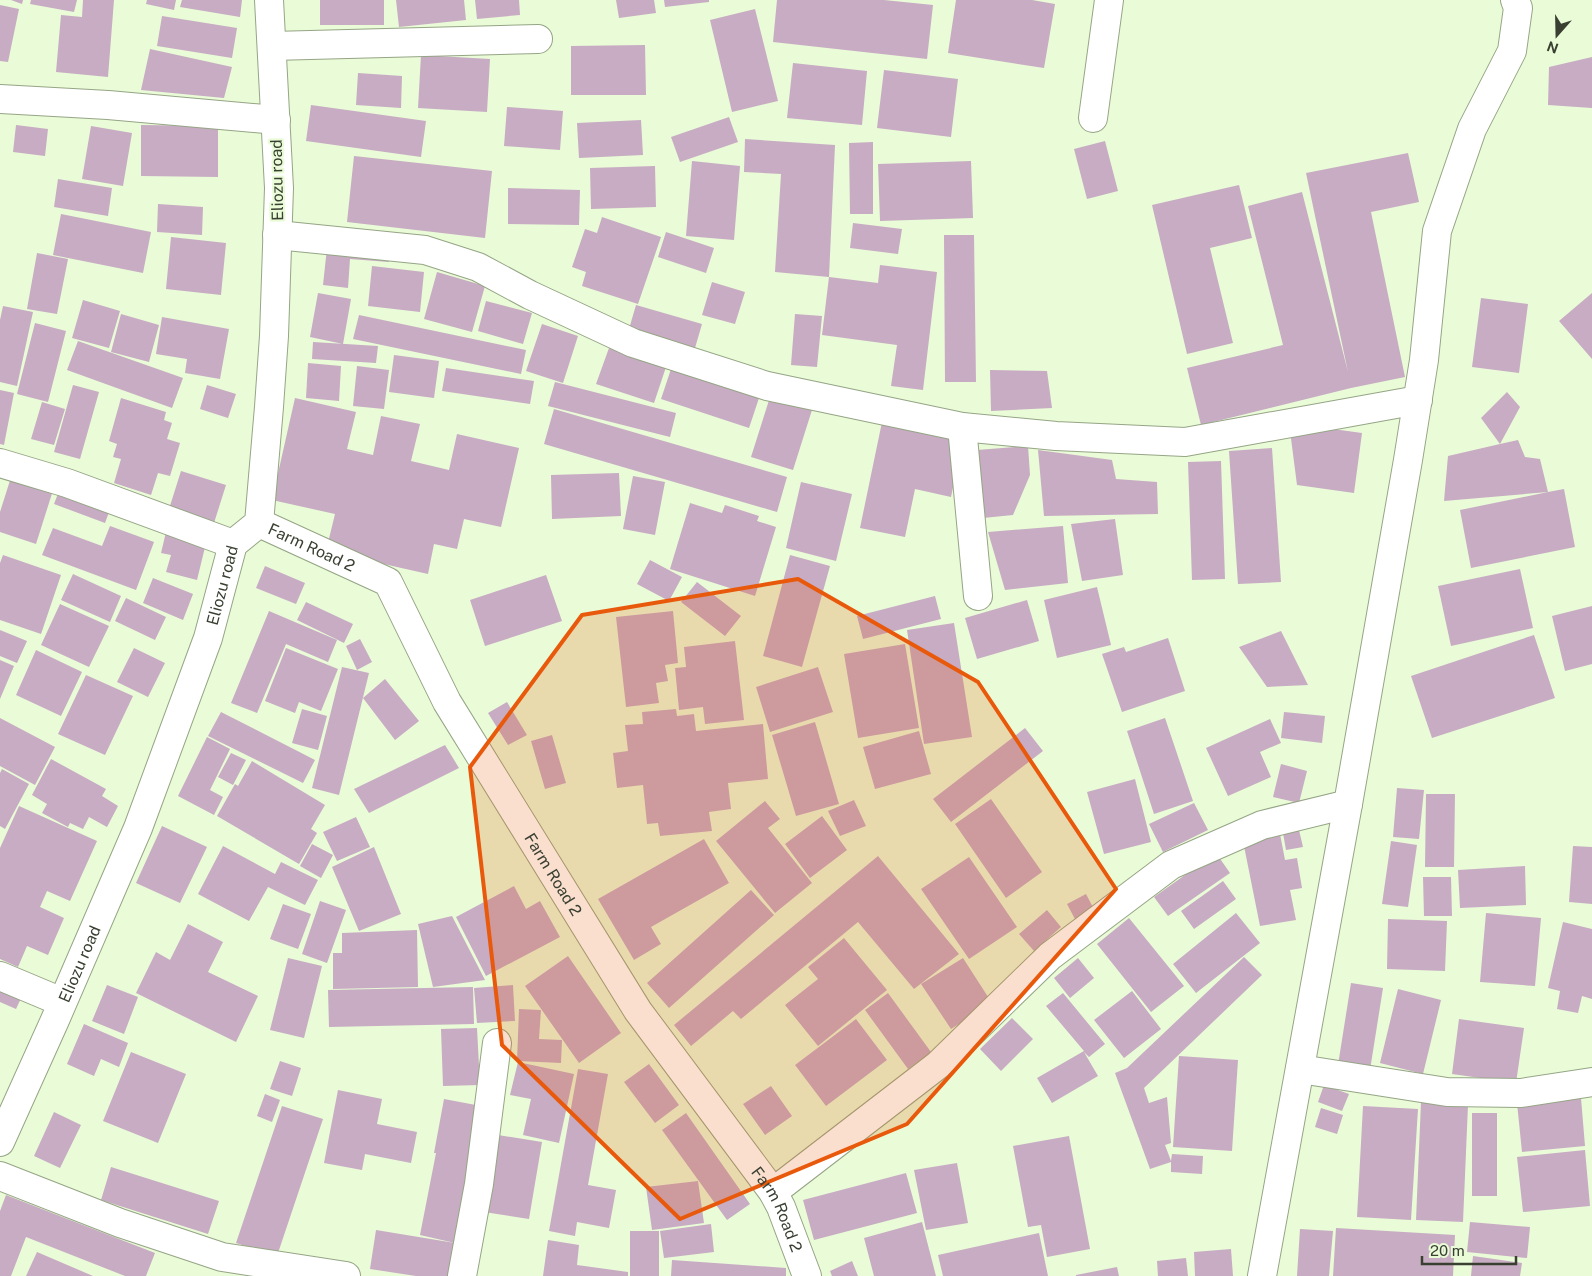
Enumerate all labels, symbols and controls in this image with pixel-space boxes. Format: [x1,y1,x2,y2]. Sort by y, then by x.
north arrow [1532,10,1582,60]
text: N [1545,38,1560,57]
street label: Eliozu road [267,139,287,221]
street label: Farm Road 2 [265,519,358,575]
street label: Eliozu road [202,543,242,627]
street label: Farm Road 2 [521,829,586,919]
street label: Eliozu road [54,923,104,1005]
street label: Farm Road 2 [748,1163,807,1254]
scale bar [1422,1234,1516,1266]
text: 20 m [1430,1242,1465,1259]

